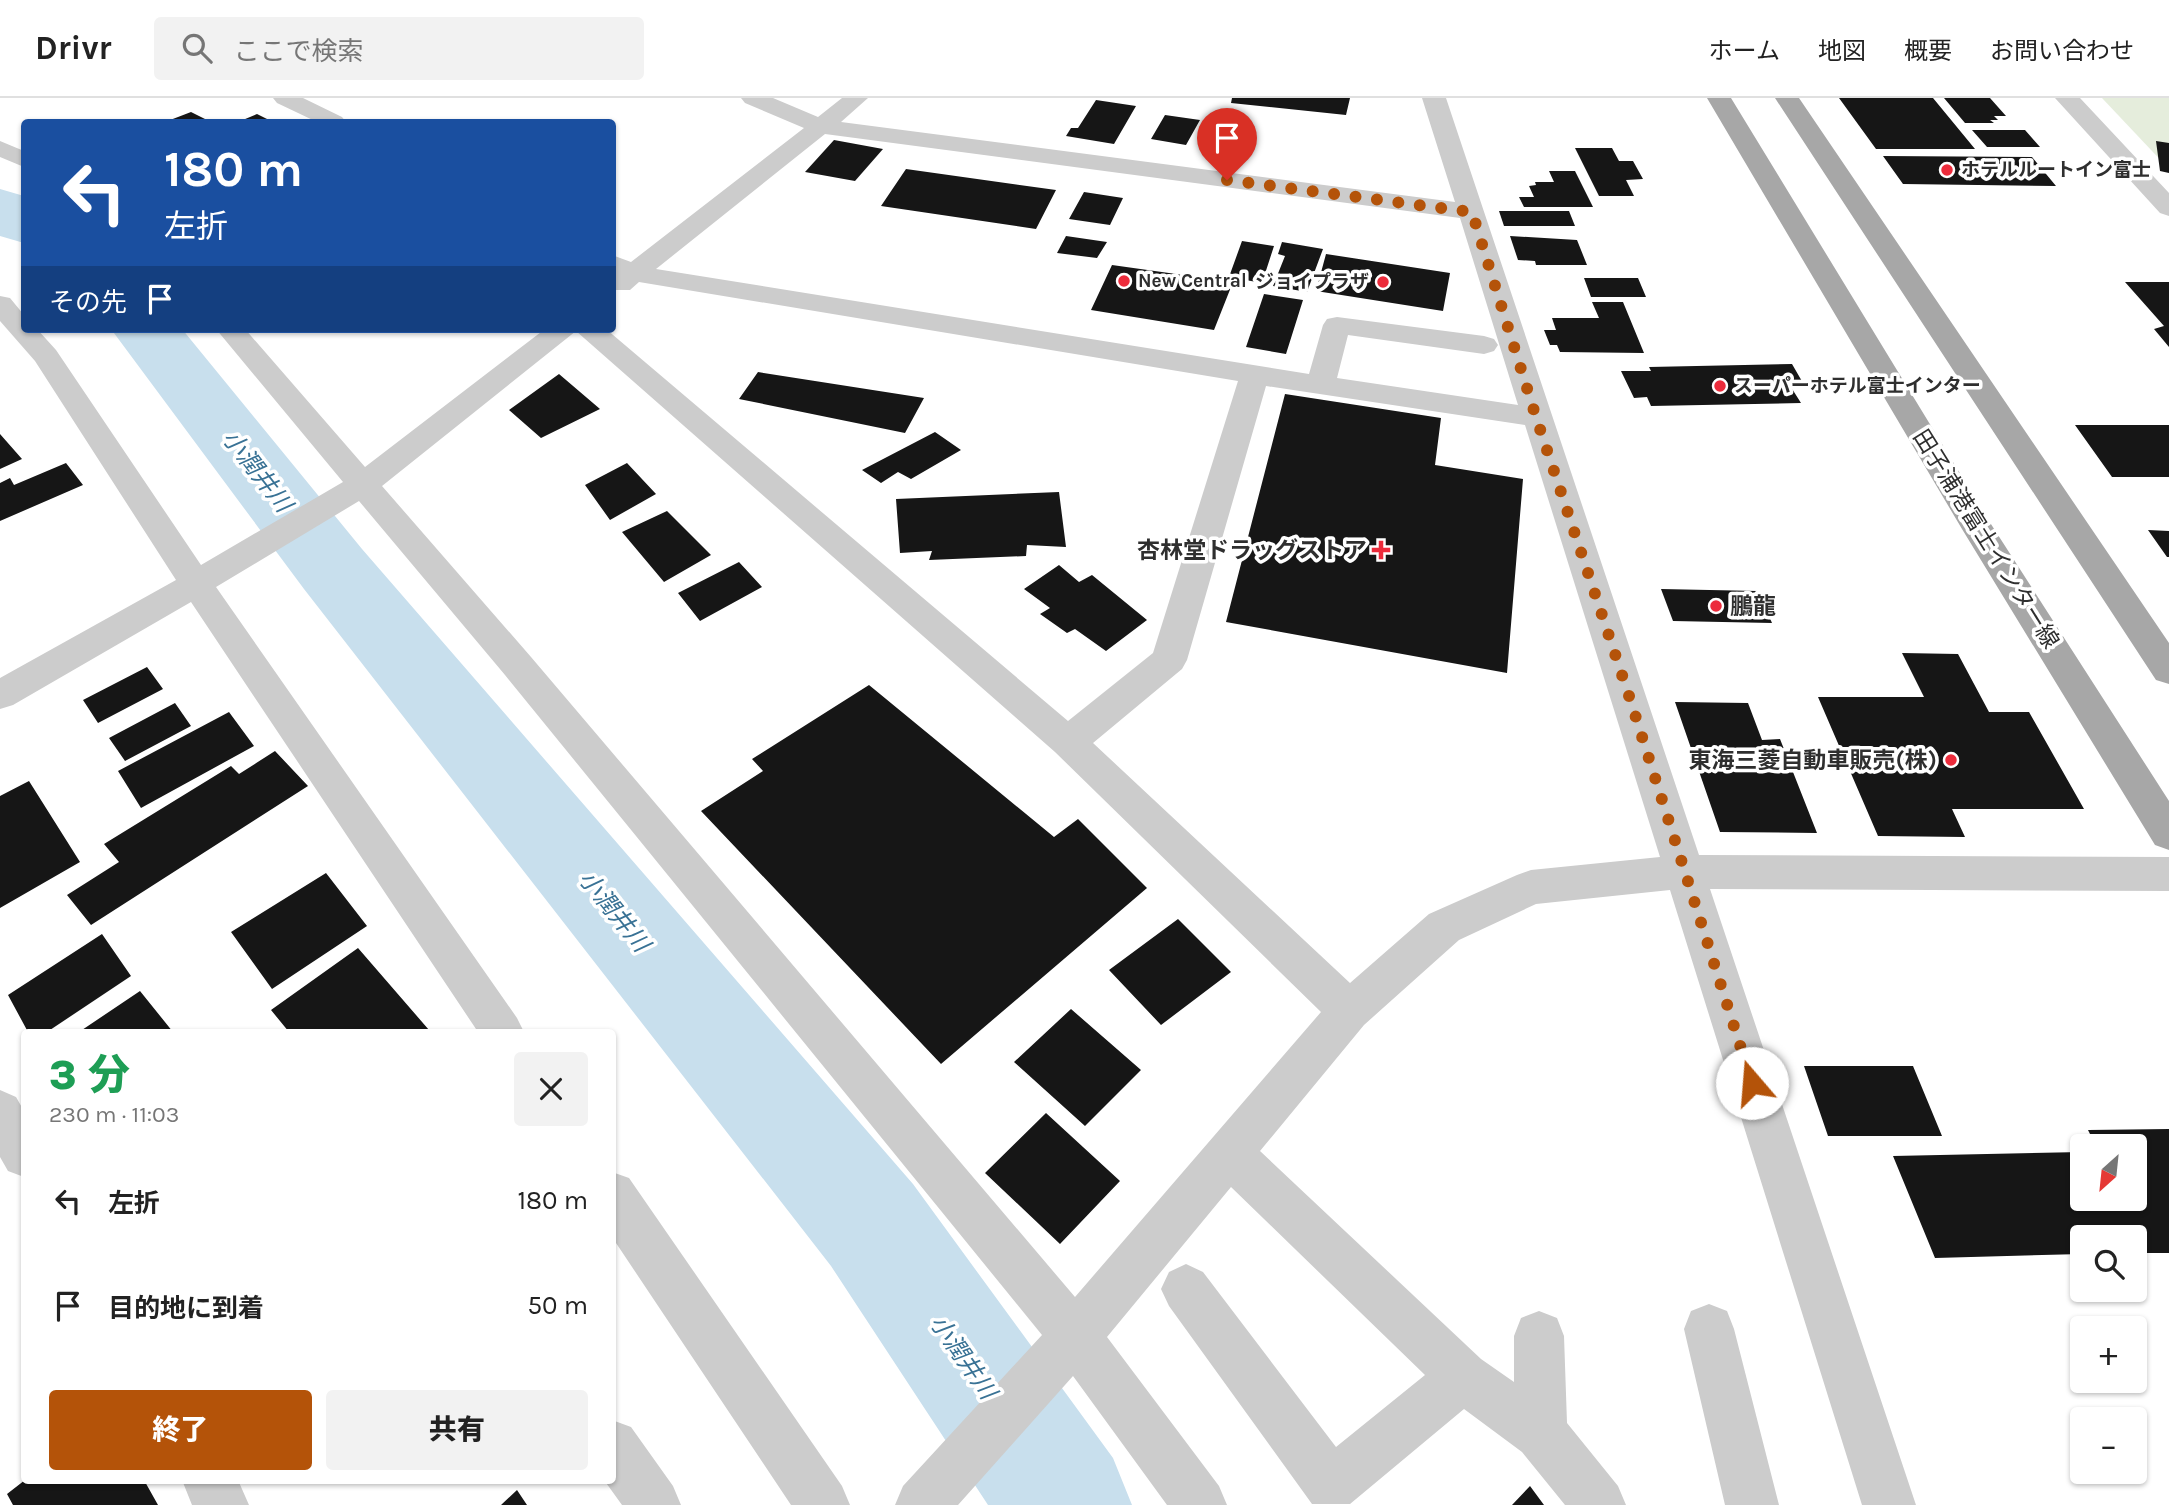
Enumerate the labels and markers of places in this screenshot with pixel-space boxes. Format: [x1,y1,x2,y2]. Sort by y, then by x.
pin [1197,108,1257,180]
place label: ホテルルートイン富士 [1961,159,2151,181]
marker: ホテルルートイン富士 [1939,162,1955,178]
place label: New Central [1138,270,1247,292]
place label: ジョイプラザ [1255,271,1369,293]
marker: New Central [1116,273,1132,289]
marker: ジョイプラザ [1375,274,1391,290]
place label: スーパーホテル富士インター [1734,375,1981,397]
marker: スーパーホテル富士インター [1712,378,1728,394]
place label: 杏林堂ドラッグストア [1137,537,1367,564]
marker: 杏林堂ドラッグストア [1373,542,1389,558]
place label: 鵬龍 [1730,593,1776,620]
marker: 鵬龍 [1708,598,1724,614]
place label: 東海三菱自動車販売(株) [1689,747,1937,774]
marker: 東海三菱自動車販売(株) [1943,752,1959,768]

